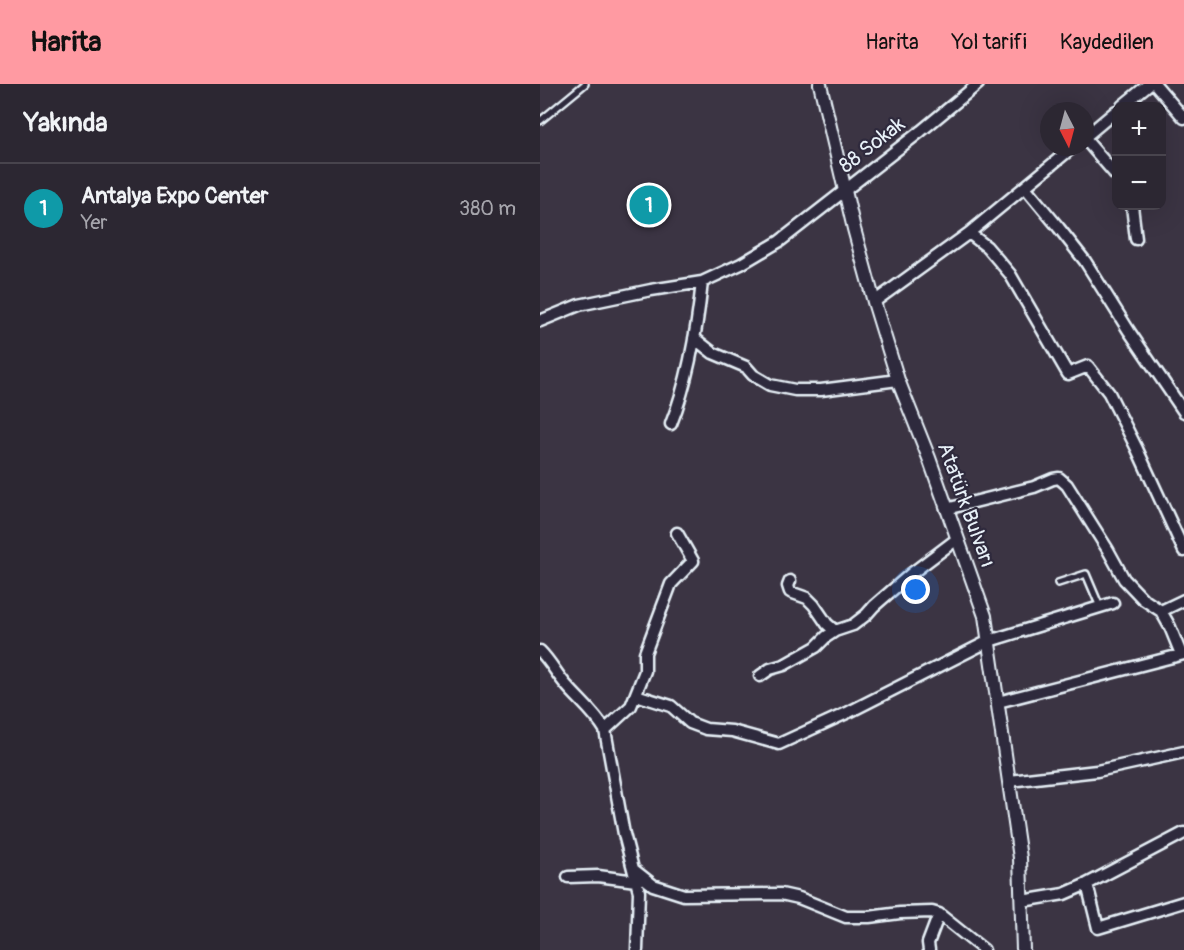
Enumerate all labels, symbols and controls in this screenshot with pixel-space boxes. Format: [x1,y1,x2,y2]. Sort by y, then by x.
text: Harita [30,25,101,60]
text: Harita [865,29,919,56]
text: Yol tarifi [952,29,1027,56]
text: Kaydedilen [1060,29,1154,56]
north arrow [1040,102,1094,156]
map controls [1112,102,1166,210]
button: + [1112,102,1166,156]
text: Yakında [24,107,108,139]
street label: 88 Sokak [834,111,911,179]
button: − [1112,156,1166,210]
text: Antalya Expo Center [81,182,268,210]
pin: 1 [630,182,668,228]
text: 1 [40,196,47,221]
text: 380 m [459,196,516,221]
text: Yer [81,210,107,235]
street label: Atatürk Bulvarı [931,439,1001,571]
your location [901,575,930,604]

